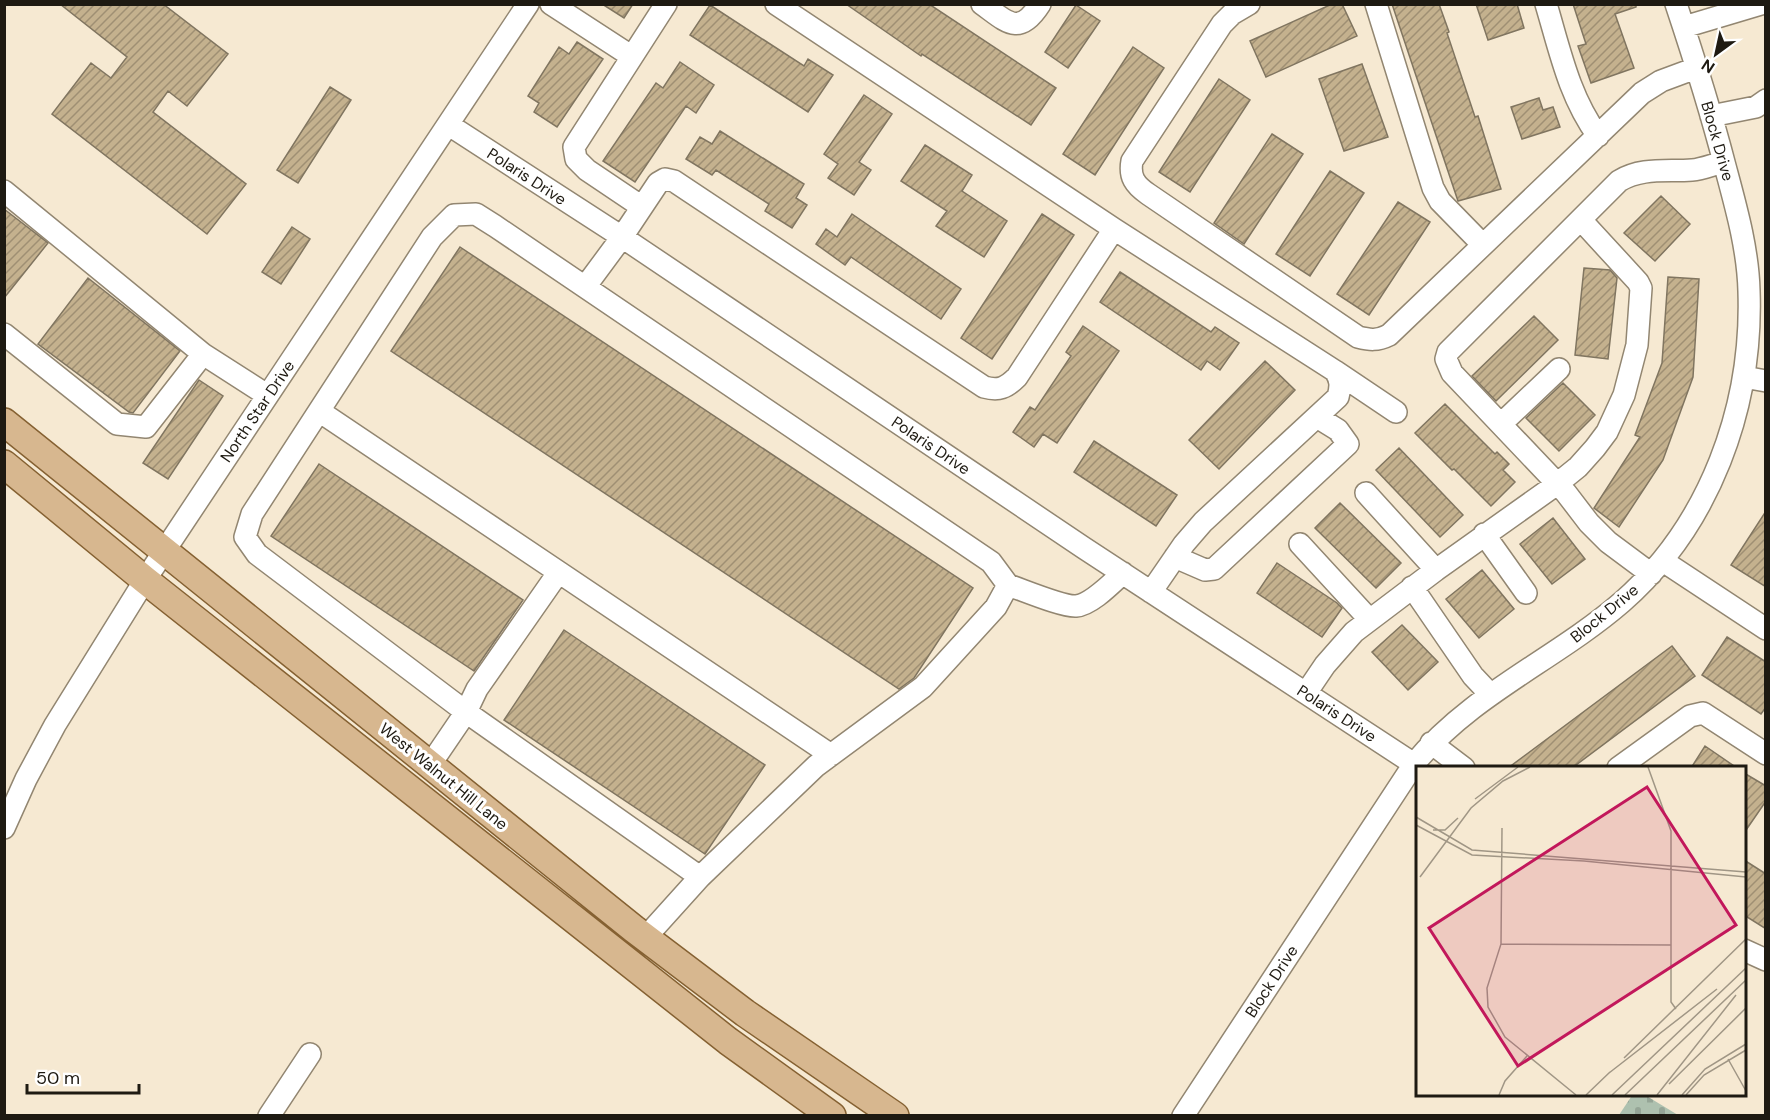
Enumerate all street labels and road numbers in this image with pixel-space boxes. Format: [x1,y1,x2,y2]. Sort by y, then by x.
street label: Block Drive [1696,99,1739,183]
street label: Polaris Drive [483,143,570,210]
street label: North Star Drive [216,356,299,466]
street label: Polaris Drive [887,411,974,479]
street label: Block Drive [1566,579,1643,647]
street label: Polaris Drive [1293,680,1380,747]
street label: West Walnut Hill Lane [375,718,512,835]
street label: Block Drive [1240,941,1303,1021]

